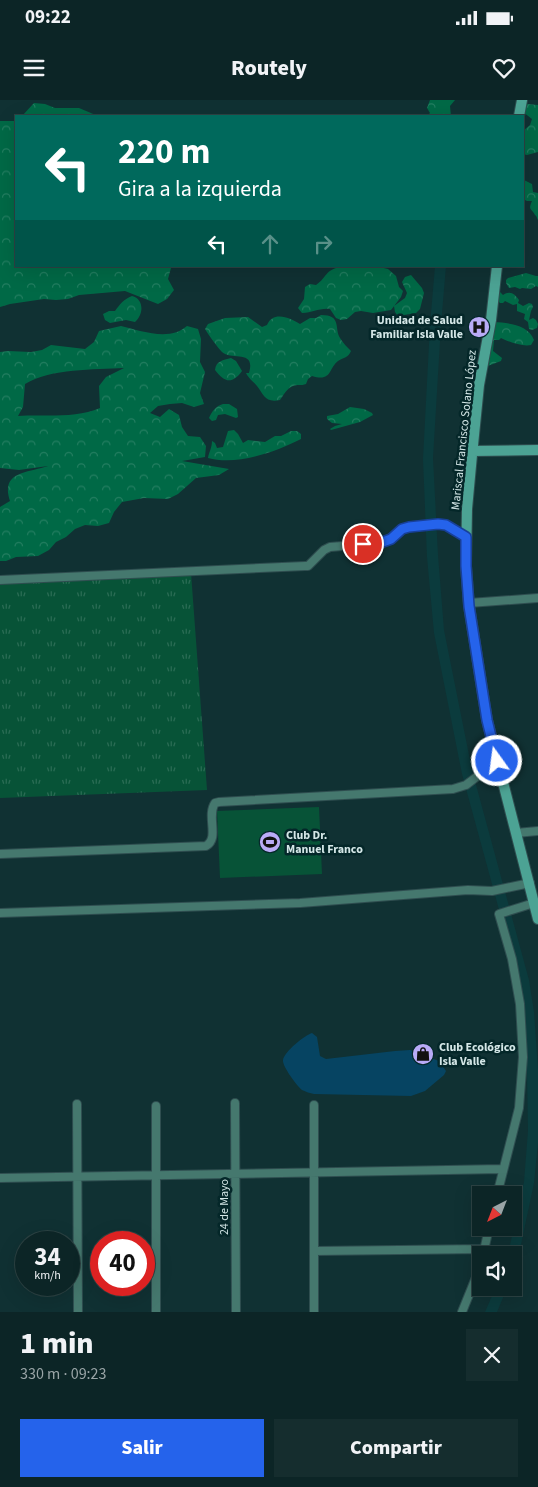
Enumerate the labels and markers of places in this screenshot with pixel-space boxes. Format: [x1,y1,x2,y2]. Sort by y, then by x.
place label: Unidad de Salud Familiar Isla Valle [370,312,463,343]
hospital icon: Unidad de Salud Familiar Isla Valle [467,315,491,339]
pin [342,523,384,565]
place label: Club Dr. Manuel Franco [286,827,363,858]
sports icon: Club Dr. Manuel Franco [258,830,282,854]
place label: Club Ecológico Isla Valle [439,1039,516,1070]
shop icon: Club Ecológico Isla Valle [411,1042,435,1066]

